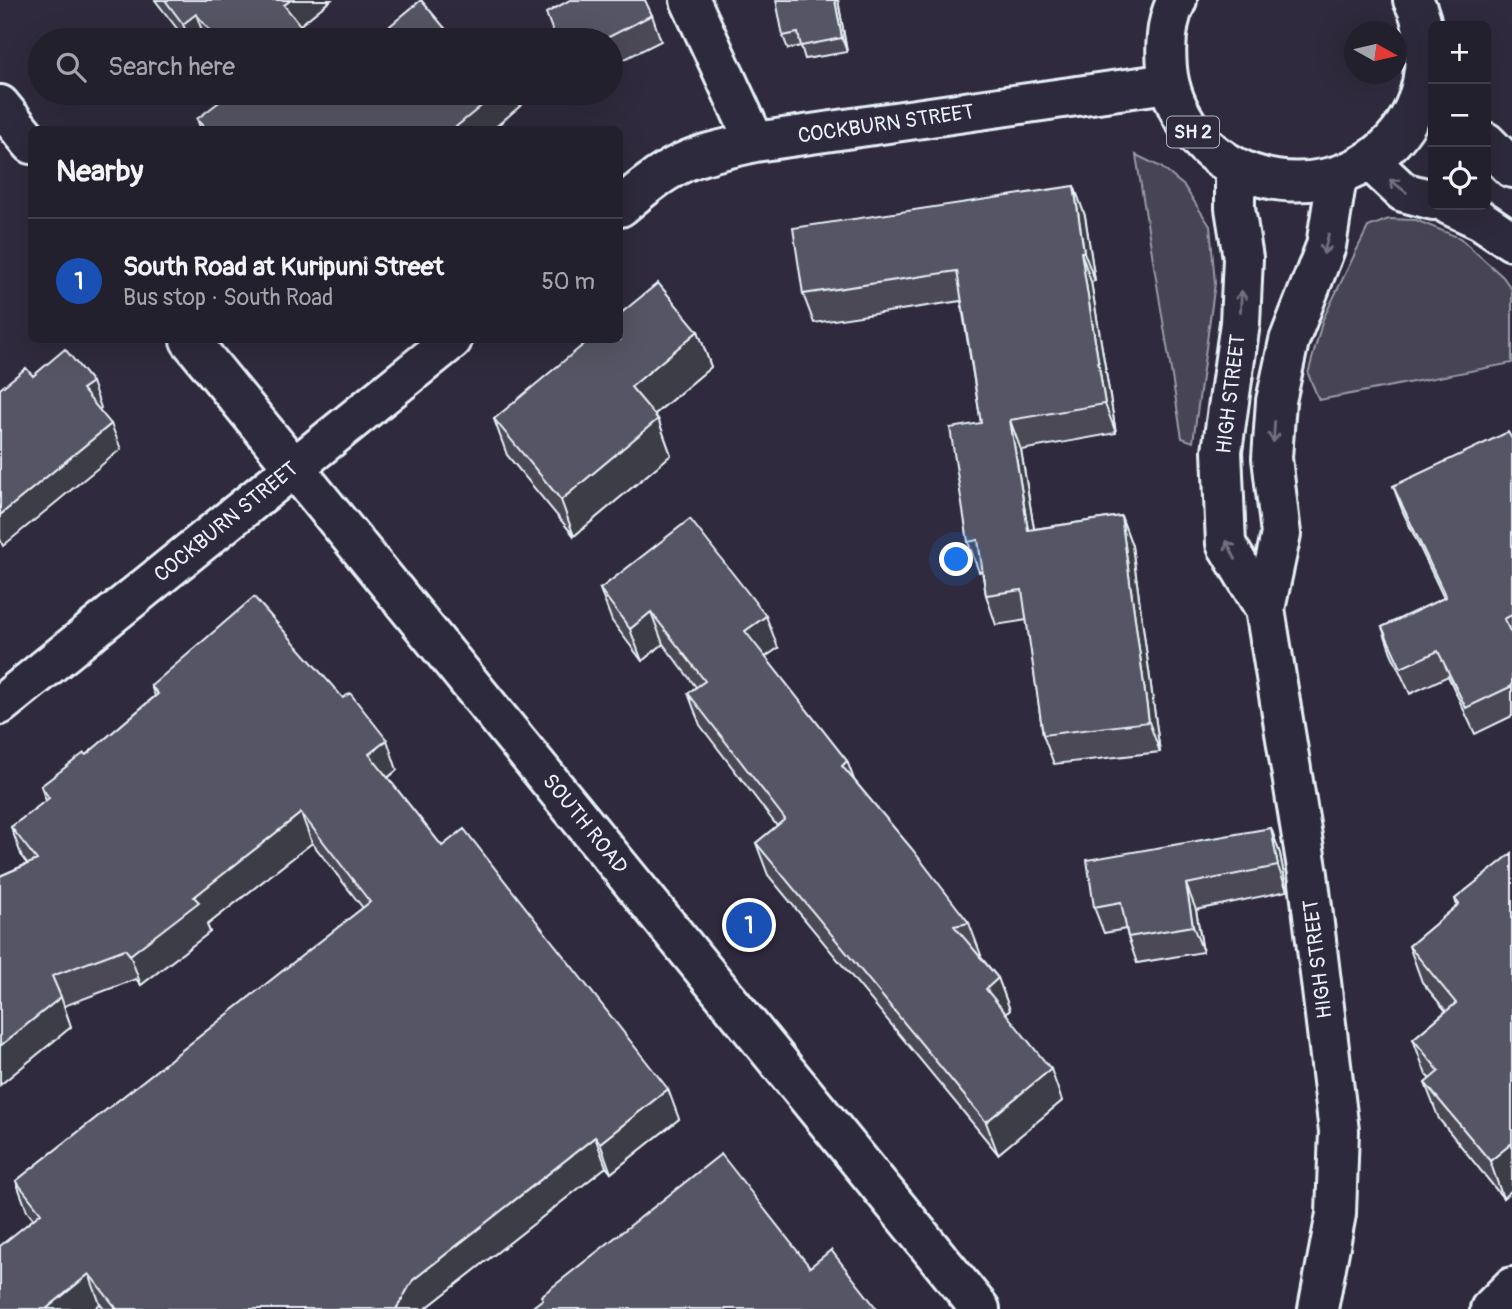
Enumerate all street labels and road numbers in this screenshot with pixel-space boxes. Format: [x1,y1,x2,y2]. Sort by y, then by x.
street label: COCKBURN STREET [796,98,976,150]
road number: SH 2 [1167,116,1219,148]
street label: HIGH STREET [1210,332,1252,455]
street label: COCKBURN STREET [149,455,304,588]
street label: SOUTH ROAD [536,768,634,880]
street label: HIGH STREET [1297,897,1339,1020]

